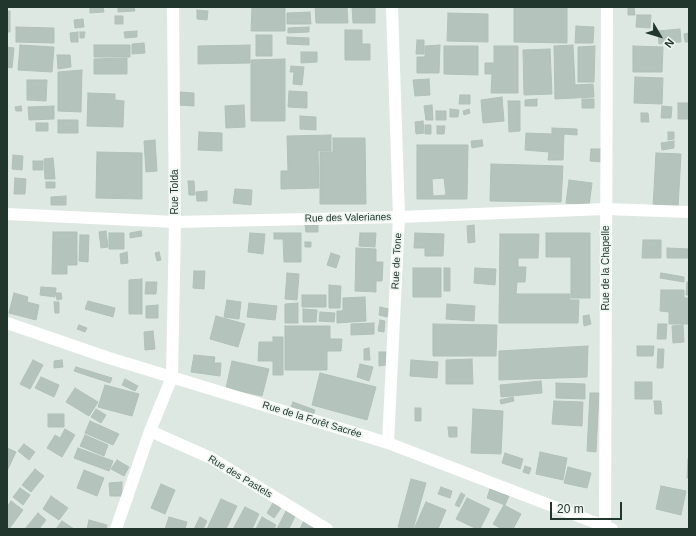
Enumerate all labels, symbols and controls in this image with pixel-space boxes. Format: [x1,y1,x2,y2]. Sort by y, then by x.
north arrow [640,16,680,56]
text: N [662,37,677,50]
street label: Rue Tolda [169,169,181,215]
street label: Rue des Valerianes [305,211,391,225]
street label: Rue de la Chapelle [600,225,612,311]
street label: Rue de Tone [390,232,404,290]
street label: Rue de la Forêt Sacrée [261,399,363,441]
street label: Rue des Pastels [206,453,274,501]
scale bar [552,494,624,520]
text: 20 m [557,502,584,516]

